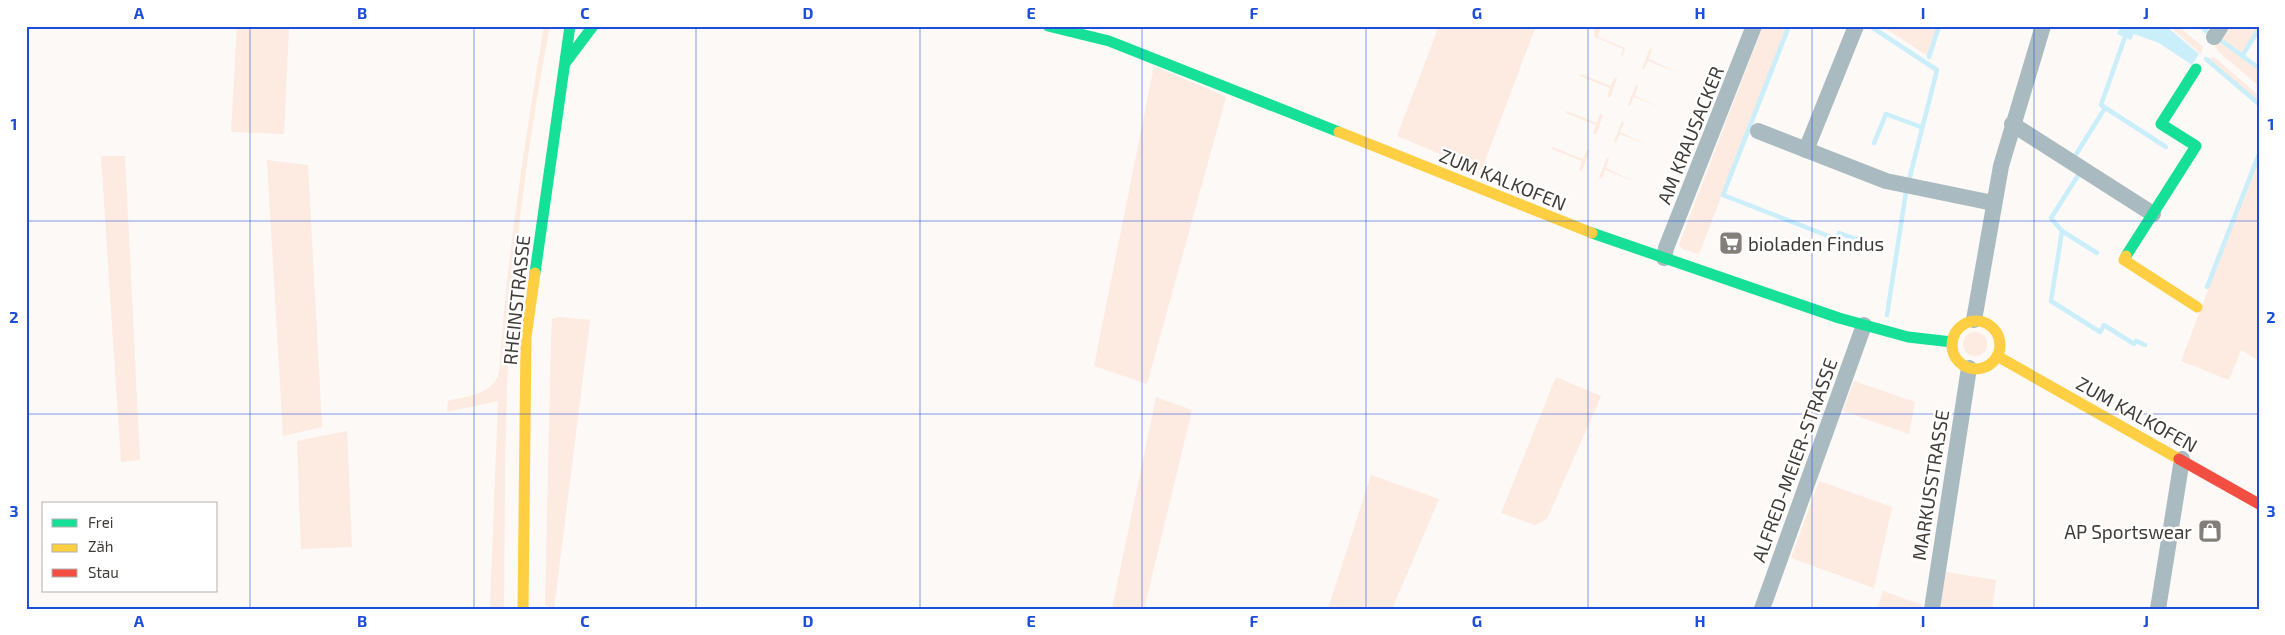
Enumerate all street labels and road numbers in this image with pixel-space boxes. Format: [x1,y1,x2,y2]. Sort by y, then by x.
street label: AM KRAUSACKER [1652,63,1728,207]
street label: ZUM KALKOFEN [1436,143,1570,215]
street label: RHEINSTRASSE [498,234,534,366]
street label: ALFRED-MEIER-STRASSE [1746,355,1842,565]
street label: ZUM KALKOFEN [2072,371,2202,457]
street label: MARKUSSTRASSE [1907,408,1953,562]

